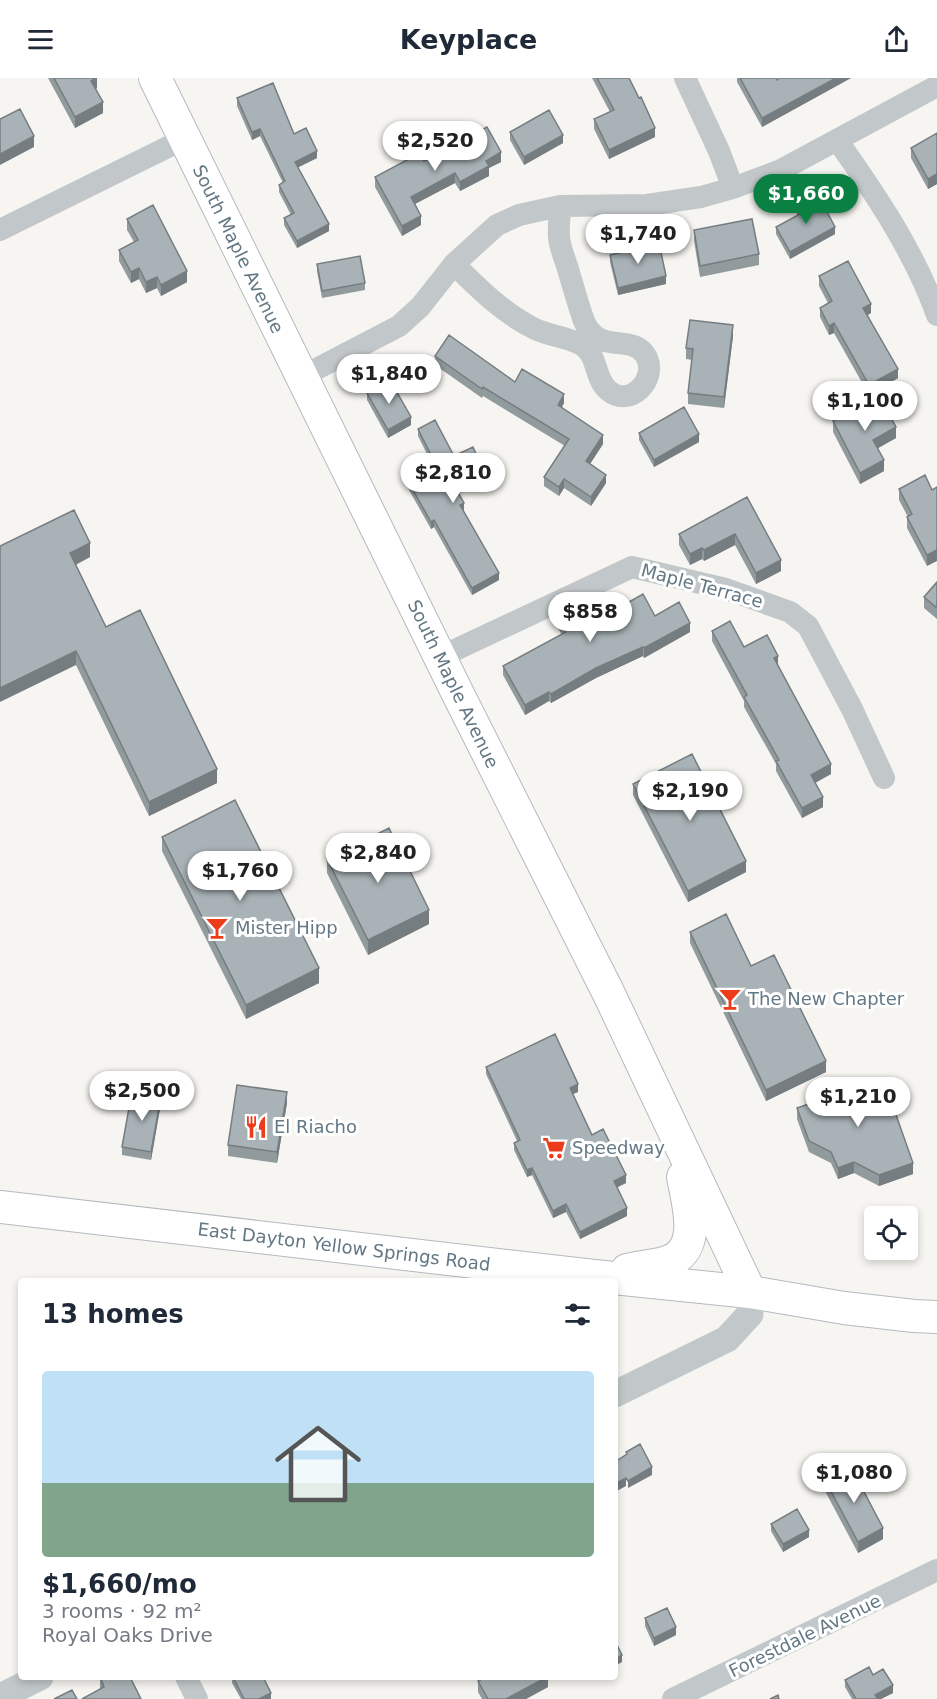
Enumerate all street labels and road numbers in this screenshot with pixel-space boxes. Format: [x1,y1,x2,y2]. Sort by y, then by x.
street label: South Maple Avenue [189,161,288,336]
street label: Maple Terrace [639,559,765,612]
street label: South Maple Avenue [404,596,503,771]
street label: East Dayton Yellow Springs Road [196,1218,492,1275]
street label: Forestdale Avenue [725,1590,884,1681]

